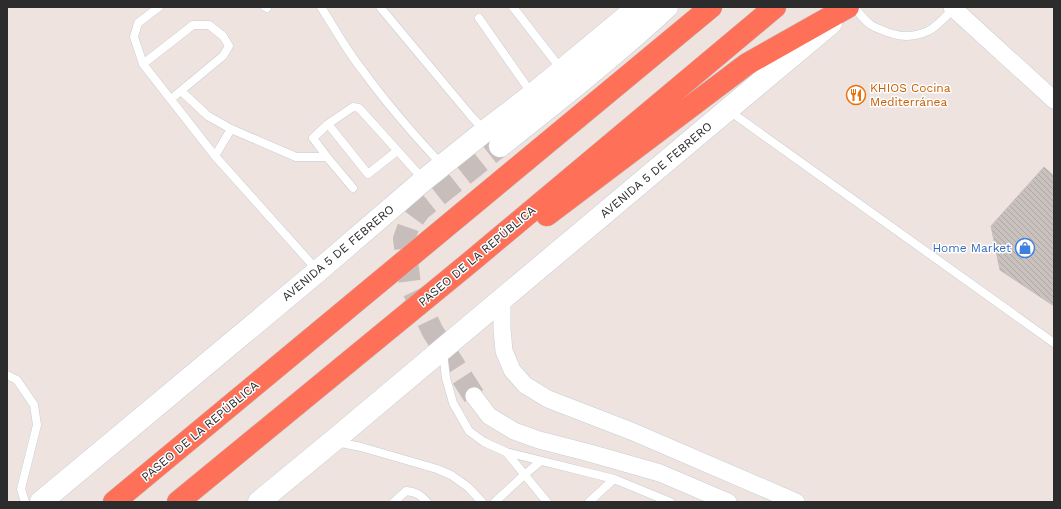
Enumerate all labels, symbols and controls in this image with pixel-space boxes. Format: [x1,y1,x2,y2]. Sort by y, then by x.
place label: KHIOS Cocina Mediterránea [870,81,951,109]
restaurant icon: KHIOS Cocina Mediterránea [845,84,867,106]
street label: AVENIDA 5 DE FEBRERO [597,119,715,221]
street label: AVENIDA 5 DE FEBRERO [279,202,397,304]
street label: PASEO DE LA REPÚBLICA [416,203,538,309]
shop icon: Home Market [1014,237,1036,259]
place label: Home Market [932,241,1011,255]
street label: PASEO DE LA REPÚBLICA [139,378,261,484]

